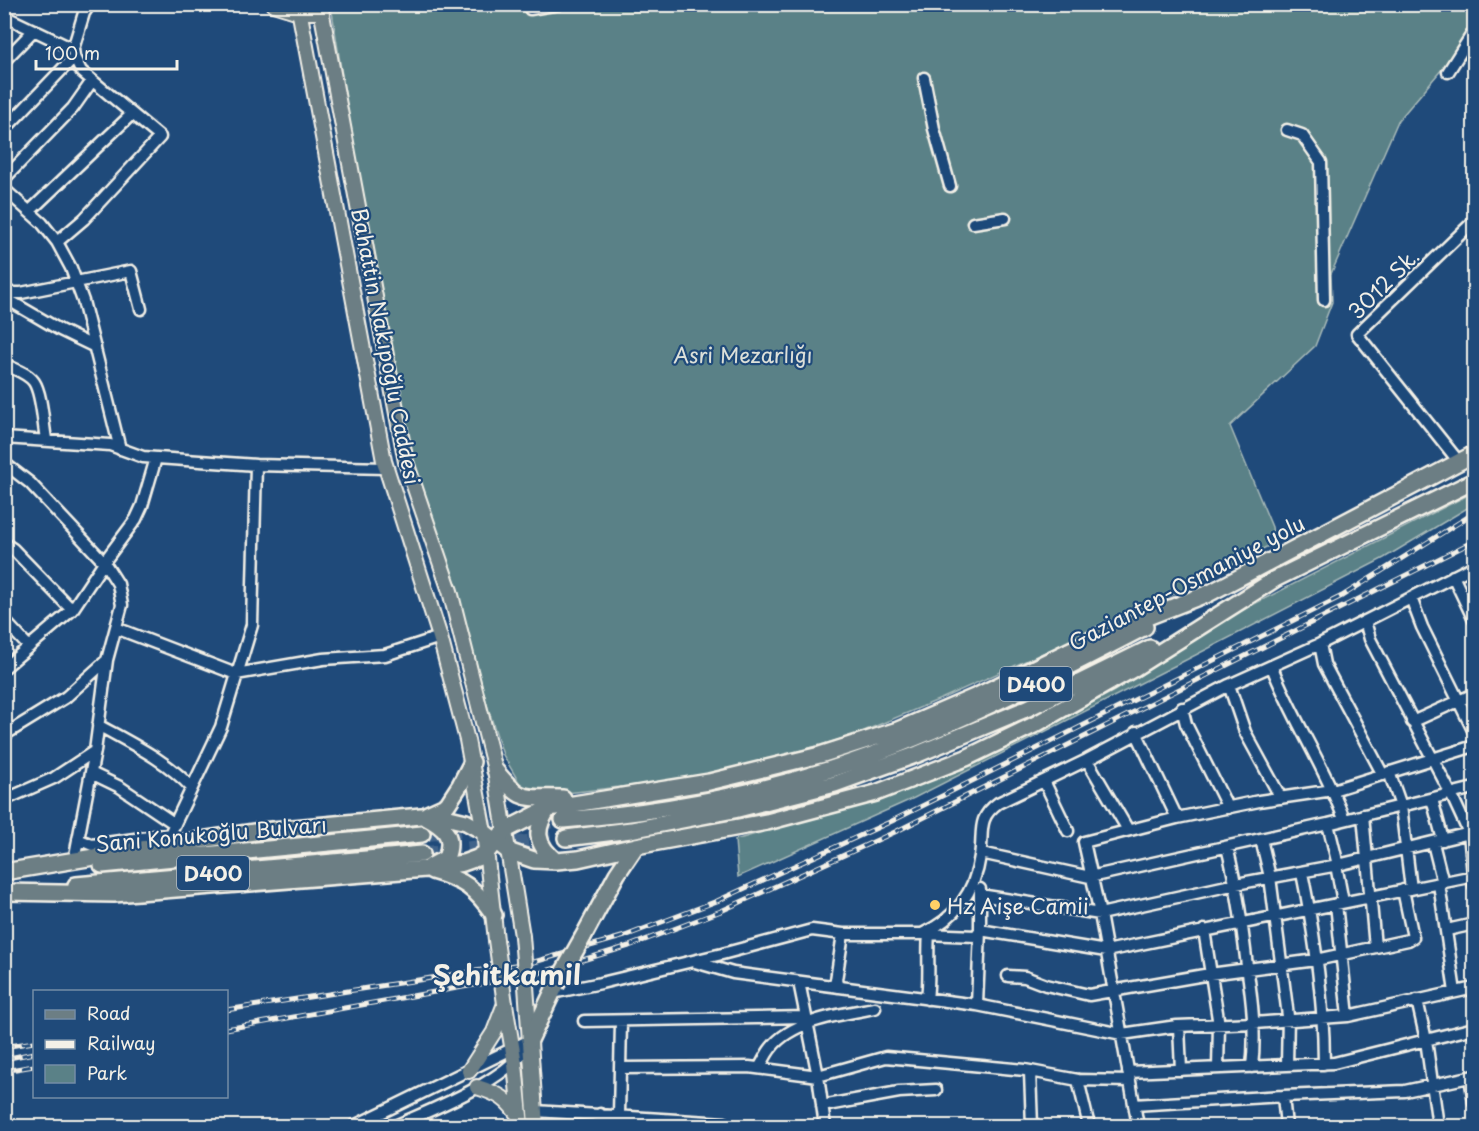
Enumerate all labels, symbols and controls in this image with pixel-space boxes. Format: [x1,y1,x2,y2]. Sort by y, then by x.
scale bar [36,33,177,71]
text: 100 m [45,39,100,66]
street label: Bahattin Nakıpoğlu Caddesi [344,205,430,487]
street label: 3012 Sk. [1340,240,1426,326]
park label: Asri Mezarlığı [673,338,813,370]
street label: Gaziantep-Osmaniye yolu [1062,506,1310,658]
road number: D400 [1000,667,1072,701]
street label: Sani Konukoğlu Bulvarı [94,807,328,859]
road number: D400 [177,856,249,890]
place label: Hz Aişe Camii [947,889,1089,921]
marker: Hz Aişe Camii [928,898,942,912]
district label: Şehitkamil [433,953,581,994]
legend [33,990,228,1098]
text: Road [87,999,131,1026]
text: Railway [87,1029,155,1056]
text: Park [87,1059,127,1086]

